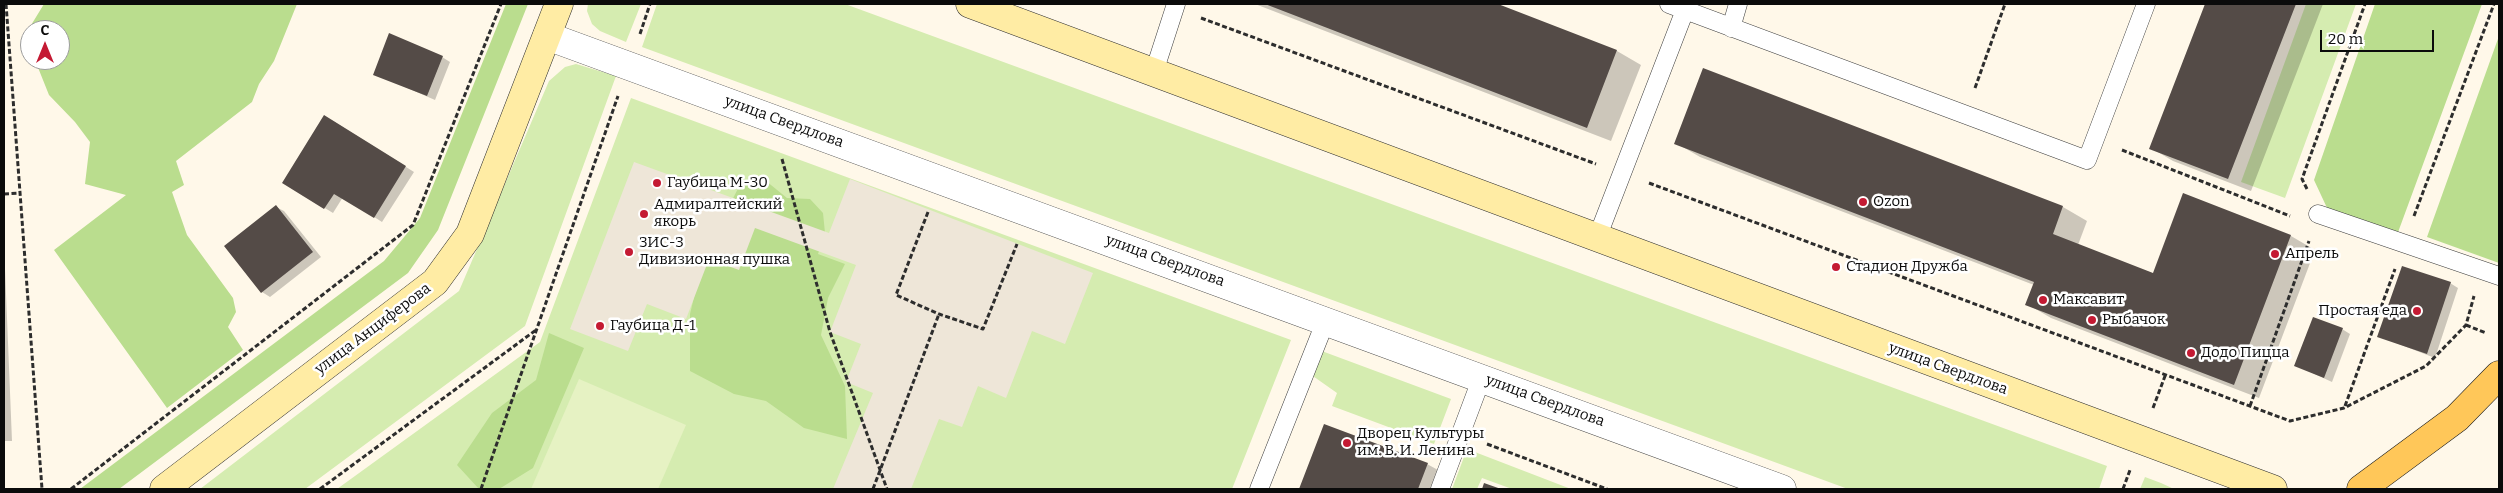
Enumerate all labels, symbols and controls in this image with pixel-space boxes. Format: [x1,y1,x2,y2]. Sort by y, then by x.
north arrow [20,20,70,70]
scale bar [2323,20,2437,52]
text: С [41,22,49,39]
text: 20 m [2328,30,2363,48]
street label: улица Свердлова [722,92,846,152]
place label: Гаубица М-30 [667,174,768,192]
marker: Гаубица М-30 [651,177,663,189]
place label: Ozon [1873,193,1910,211]
place label: Адмиралтейский якорь [654,196,783,231]
marker: Ozon [1857,196,1869,208]
marker: Адмиралтейский якорь [638,208,650,220]
street label: улица Свердлова [1103,231,1227,291]
place label: ЗИС-3 Дивизионная пушка [639,234,790,269]
place label: Апрель [2285,245,2339,263]
marker: ЗИС-3 Дивизионная пушка [623,246,635,258]
marker: Апрель [2269,248,2281,260]
place label: Стадион Дружба [1846,258,1968,276]
marker: Стадион Дружба [1830,261,1842,273]
street label: улица Анциферова [312,280,434,378]
place label: Максавит [2053,291,2124,309]
marker: Максавит [2037,294,2049,306]
place label: Простая еда [2318,302,2407,320]
marker: Простая еда [2411,305,2423,317]
place label: Рыбачок [2102,311,2166,329]
marker: Рыбачок [2086,314,2098,326]
place label: Гаубица Д-1 [610,317,695,335]
marker: Гаубица Д-1 [594,320,606,332]
street label: улица Свердлова [1886,339,2010,399]
place label: Додо Пицца [2201,344,2290,362]
marker: Додо Пицца [2185,347,2197,359]
street label: улица Свердлова [1483,371,1607,431]
place label: Дворец Культуры им. В. И. Ленина [1357,425,1484,460]
marker: Дворец Культуры им. В. И. Ленина [1341,437,1353,449]

